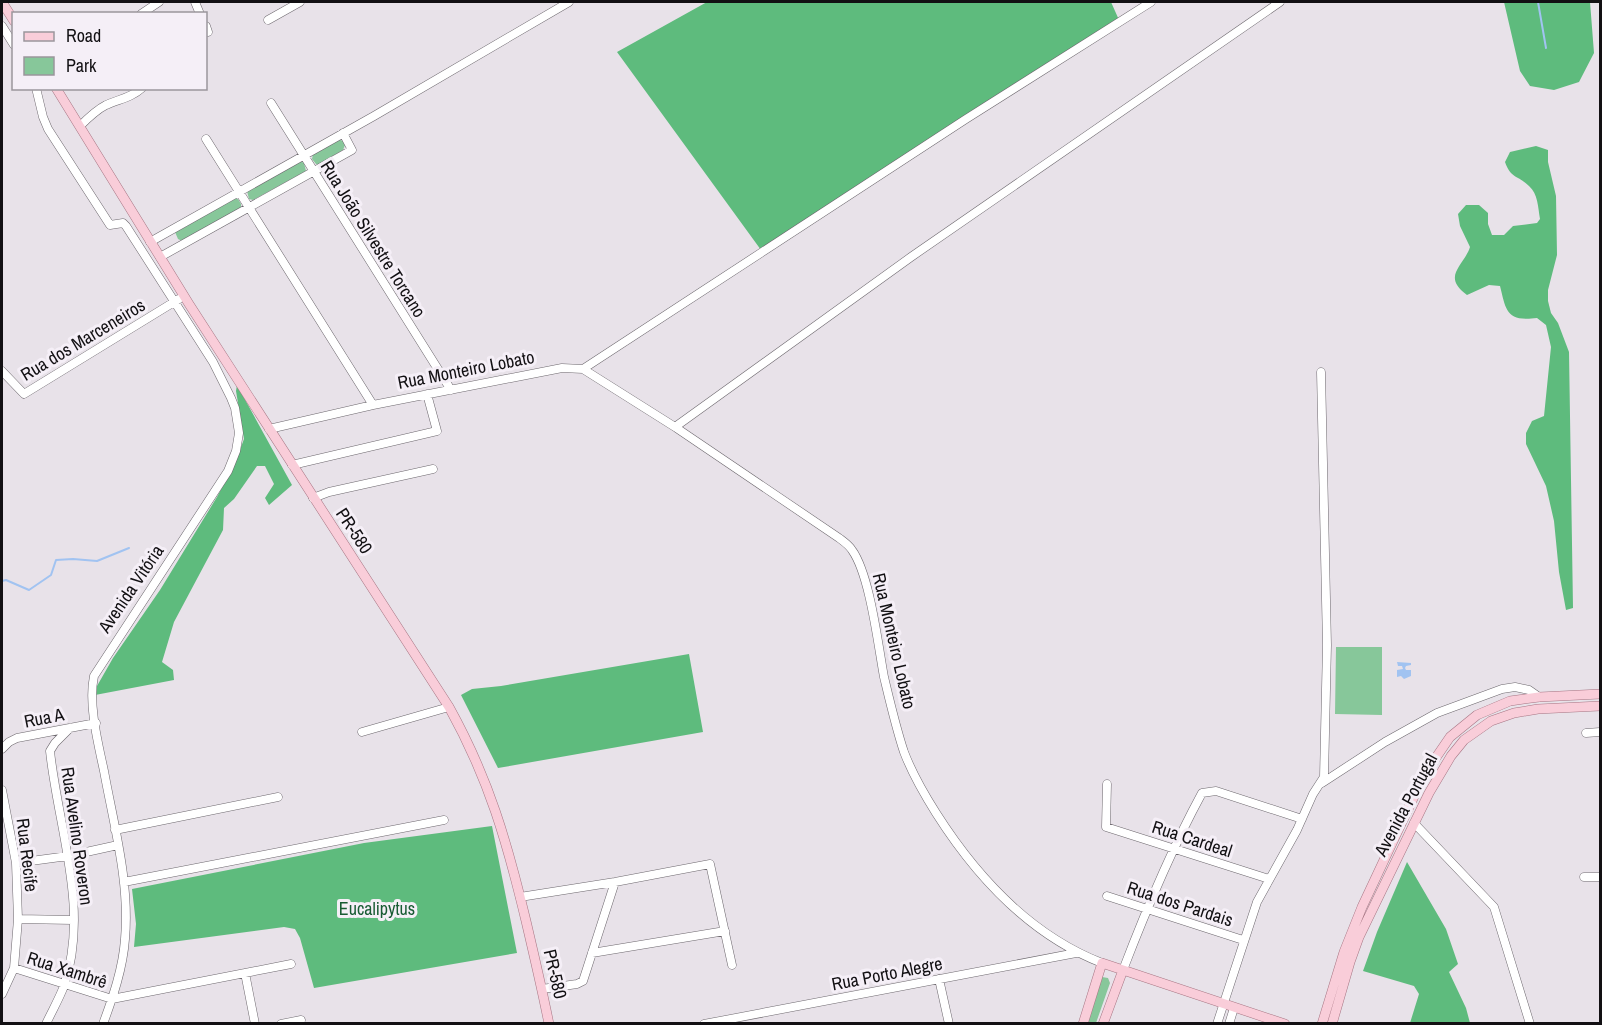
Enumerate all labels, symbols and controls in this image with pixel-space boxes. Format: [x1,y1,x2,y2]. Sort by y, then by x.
legend [12,12,207,90]
text: Road [66,23,101,48]
text: Park [66,53,97,78]
street label: Rua João Silvestre Torcano [315,155,432,322]
street label: Rua dos Marceneiros [16,293,150,387]
street label: Rua Monteiro Lobato [395,344,536,395]
street label: PR-580 [330,503,379,559]
street label: Avenida Vitória [91,540,169,639]
street label: Rua Monteiro Lobato [867,571,922,711]
street label: Rua A [22,701,66,734]
street label: Avenida Portugal [1368,749,1443,861]
street label: Rua Avelino Roveron [55,765,100,907]
street label: Rua Cardeal [1149,814,1235,863]
street label: Rua Recife [11,817,44,893]
street label: Rua dos Pardais [1124,875,1236,932]
park label: Eucalipytus [339,896,415,921]
street label: Rua Xambrê [24,945,110,994]
street label: PR-580 [538,947,573,1001]
street label: Rua Porto Alegre [829,951,944,997]

